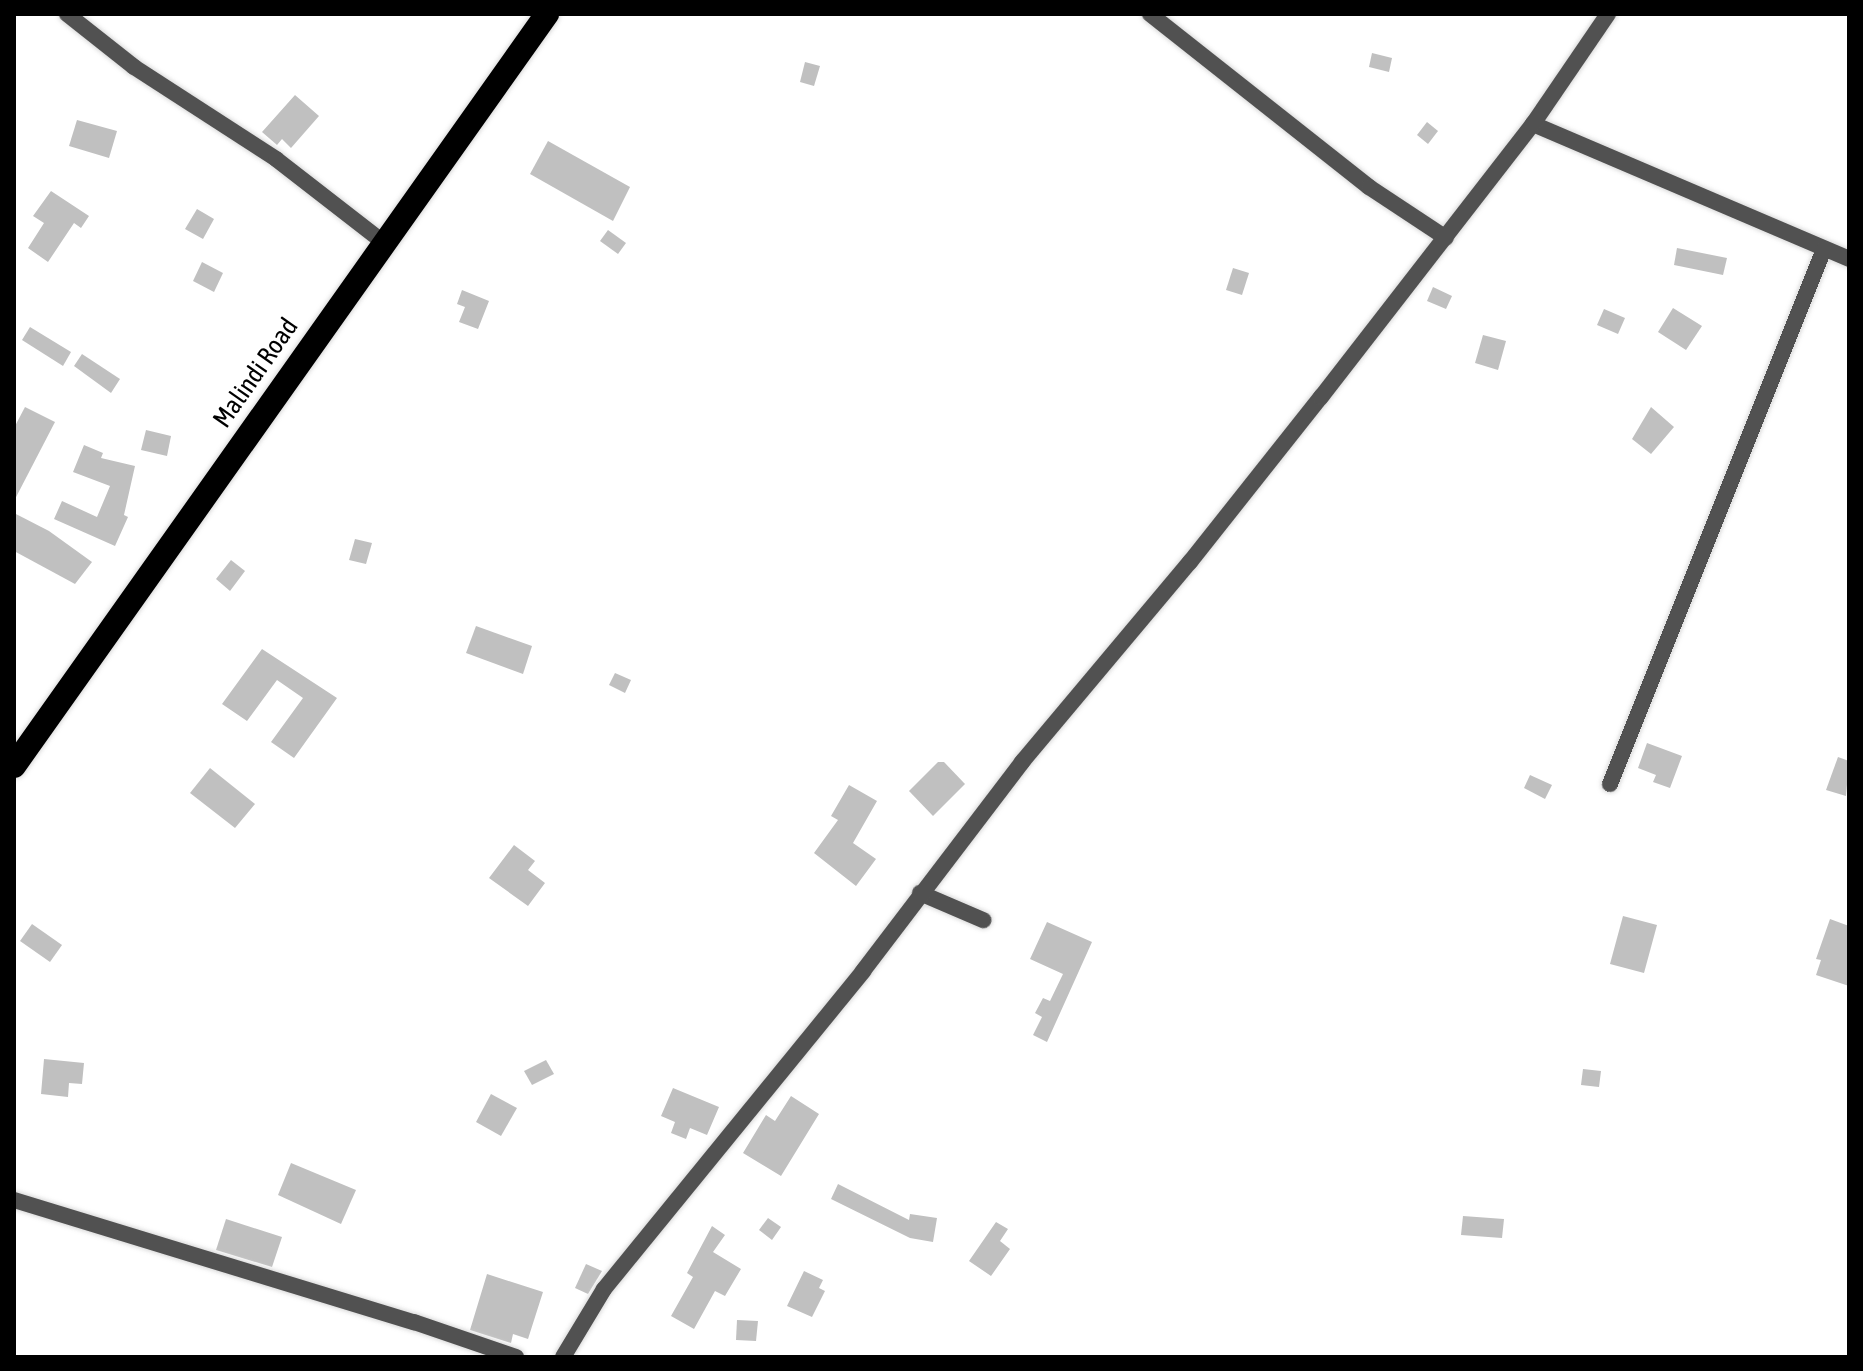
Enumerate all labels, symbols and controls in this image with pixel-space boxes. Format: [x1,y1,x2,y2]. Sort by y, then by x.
street label: Malindi Road [207,312,305,434]

